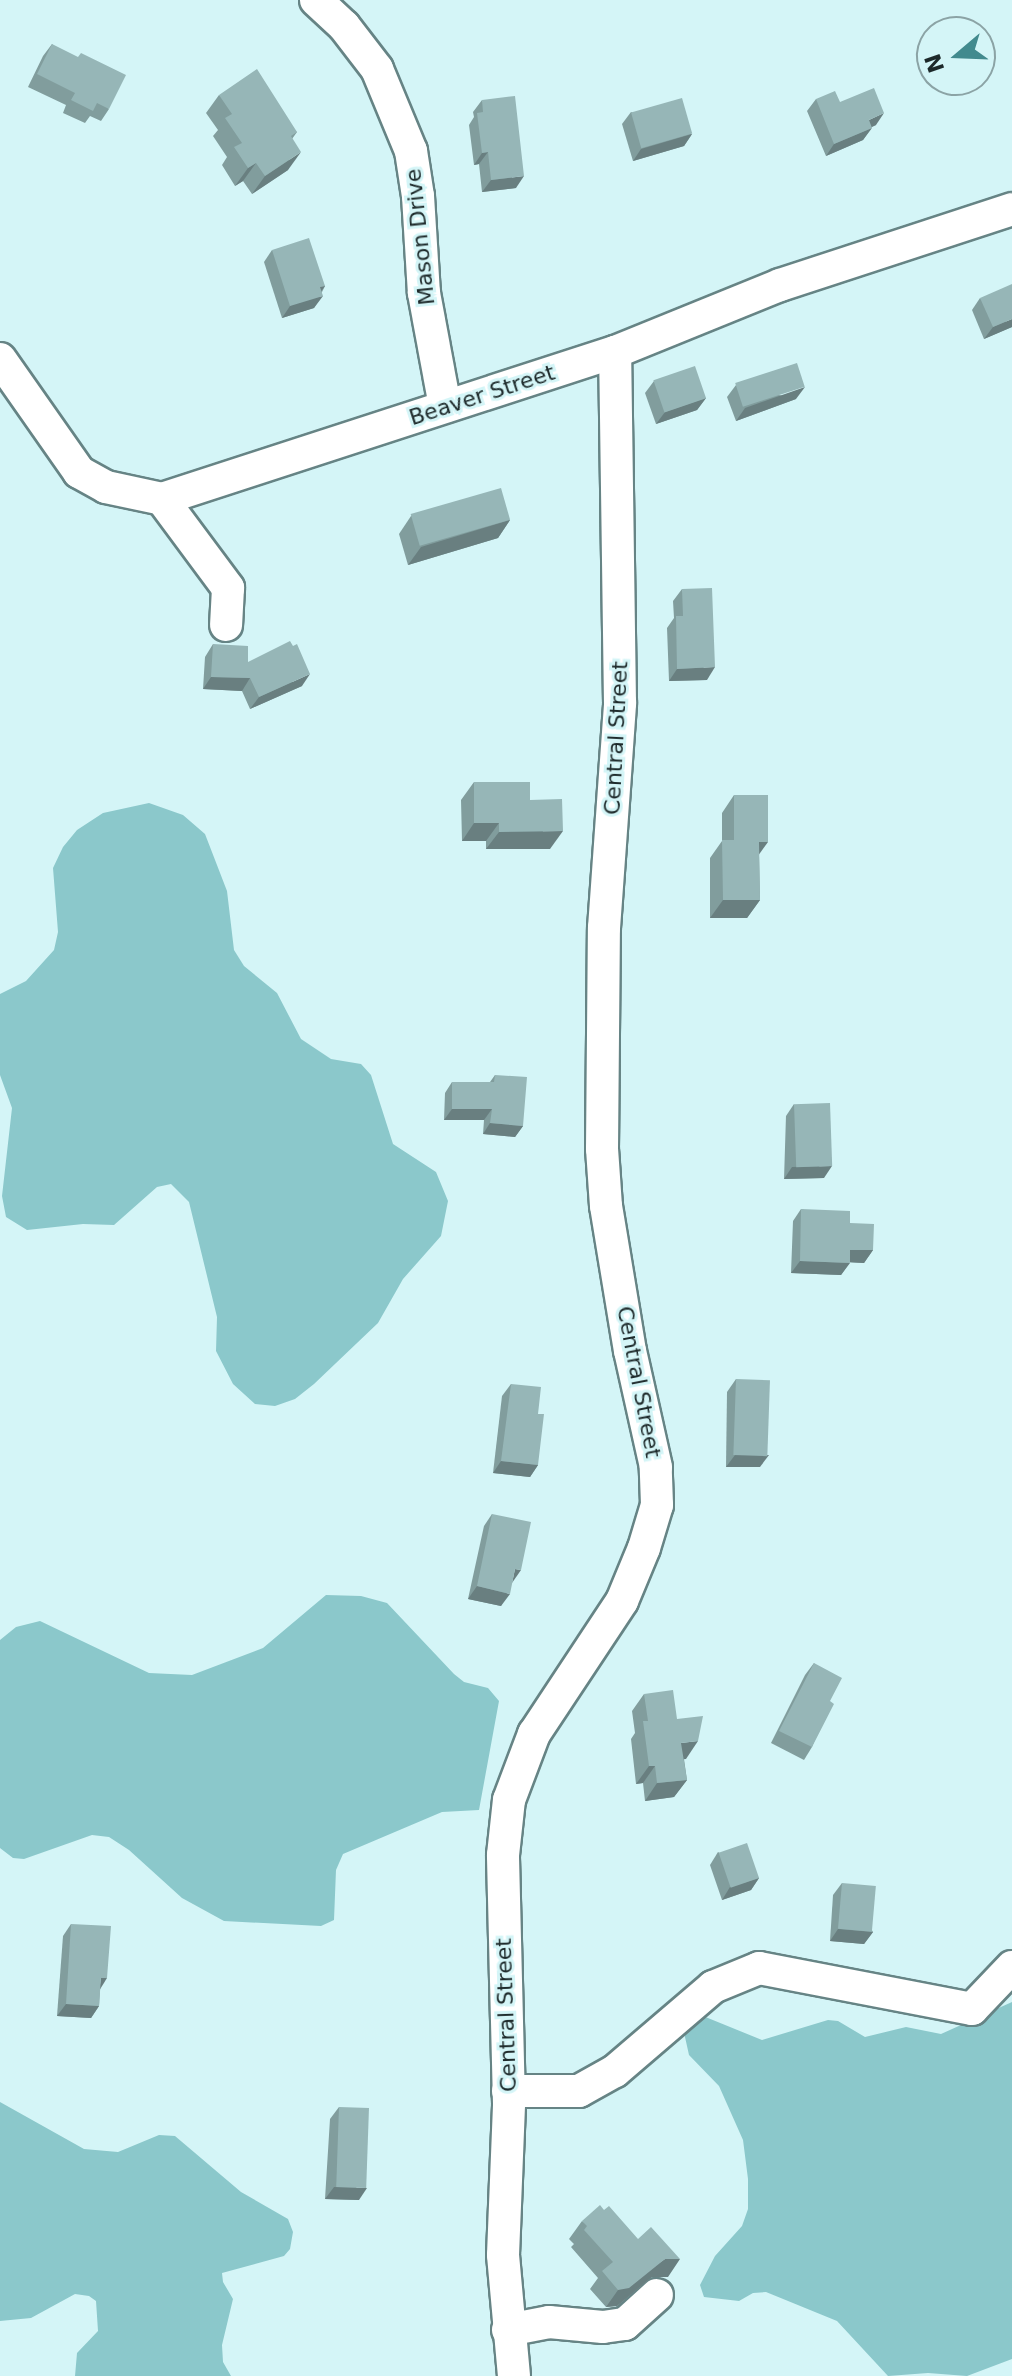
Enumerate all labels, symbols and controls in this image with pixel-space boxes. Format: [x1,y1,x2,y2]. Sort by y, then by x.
north arrow [916,16,996,96]
text: N [920,51,950,76]
street label: Mason Drive [400,168,440,306]
street label: Beaver Street [406,359,558,431]
street label: Central Street [599,660,633,816]
street label: Central Street [611,1304,667,1460]
street label: Central Street [490,1938,522,2092]

